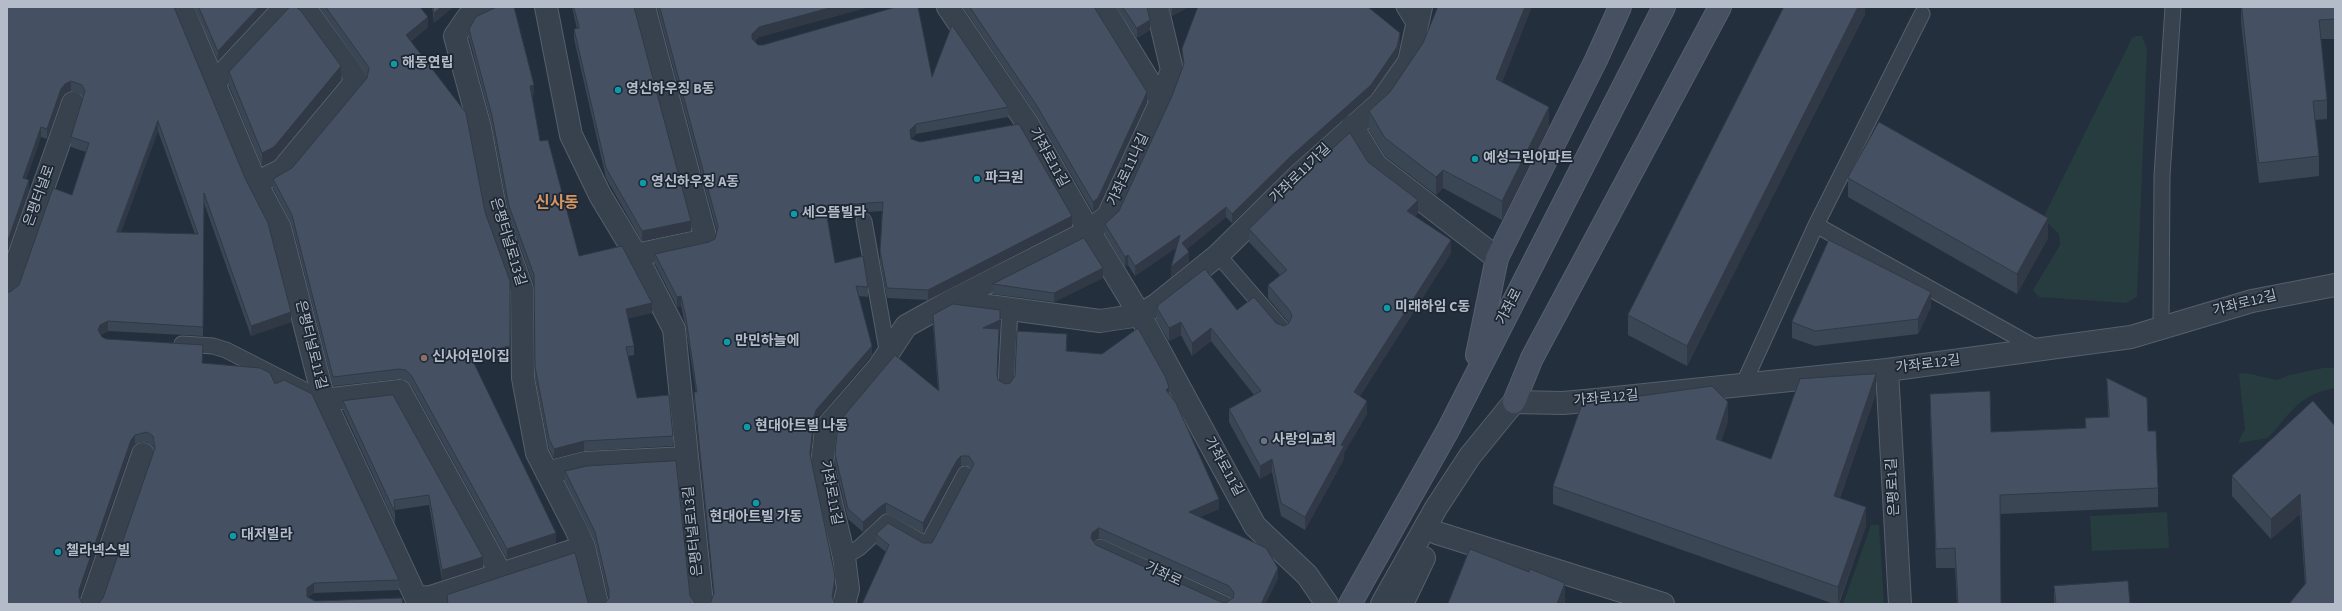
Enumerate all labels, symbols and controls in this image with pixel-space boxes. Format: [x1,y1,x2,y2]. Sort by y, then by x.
place label: 해동연립 [402,56,454,72]
marker: 해동연립 [389,59,399,69]
place label: 영신하우징 B동 [626,82,715,98]
marker: 영신하우징 B동 [613,85,623,95]
street label: 가좌로11길 [1025,125,1071,191]
street label: 가좌로11나길 [1105,131,1153,209]
street label: 가좌로11가길 [1267,141,1335,207]
place label: 예성그린아파트 [1483,151,1573,167]
marker: 예성그린아파트 [1470,154,1480,164]
street label: 은평터널로 [21,163,59,229]
place label: 파크원 [985,171,1024,187]
marker: 파크원 [972,174,982,184]
place label: 영신하우징 A동 [651,175,739,191]
marker: 영신하우징 A동 [638,178,648,188]
district label: 신사동 [535,194,579,214]
street label: 은평터널로13길 [486,196,528,288]
place label: 세으뜸빌라 [802,206,866,222]
marker: 세으뜸빌라 [789,209,799,219]
street label: 가좌로 [1494,286,1526,328]
street label: 가좌로12길 [2211,288,2279,320]
street label: 은평터널로11길 [291,299,329,391]
place label: 미래하임 C동 [1395,300,1470,316]
marker: 미래하임 C동 [1382,303,1392,313]
place label: 만민하늘에 [735,334,799,350]
marker: 만민하늘에 [722,337,732,347]
place label: 신사어린이집 [432,350,509,366]
marker: 신사어린이집 [419,353,429,363]
street label: 가좌로12길 [1895,353,1961,377]
street label: 가좌로12길 [1573,388,1639,410]
place label: 현대아트빌 나동 [755,419,848,435]
marker: 현대아트빌 나동 [742,422,752,432]
place label: 사랑의교회 [1272,433,1336,449]
street label: 가좌로11길 [1200,434,1246,500]
marker: 사랑의교회 [1259,436,1269,446]
street label: 은평로1길 [1884,457,1904,517]
street label: 가좌로11길 [816,459,844,527]
street label: 은평터널로13길 [681,485,707,577]
marker: 현대아트빌 가동 [751,498,761,508]
place label: 현대아트빌 가동 [710,510,802,526]
place label: 대저빌라 [241,528,293,544]
marker: 대저빌라 [228,531,238,541]
place label: 첼라넥스빌 [66,544,130,560]
marker: 첼라넥스빌 [53,547,63,557]
street label: 가좌로 [1142,559,1184,591]

